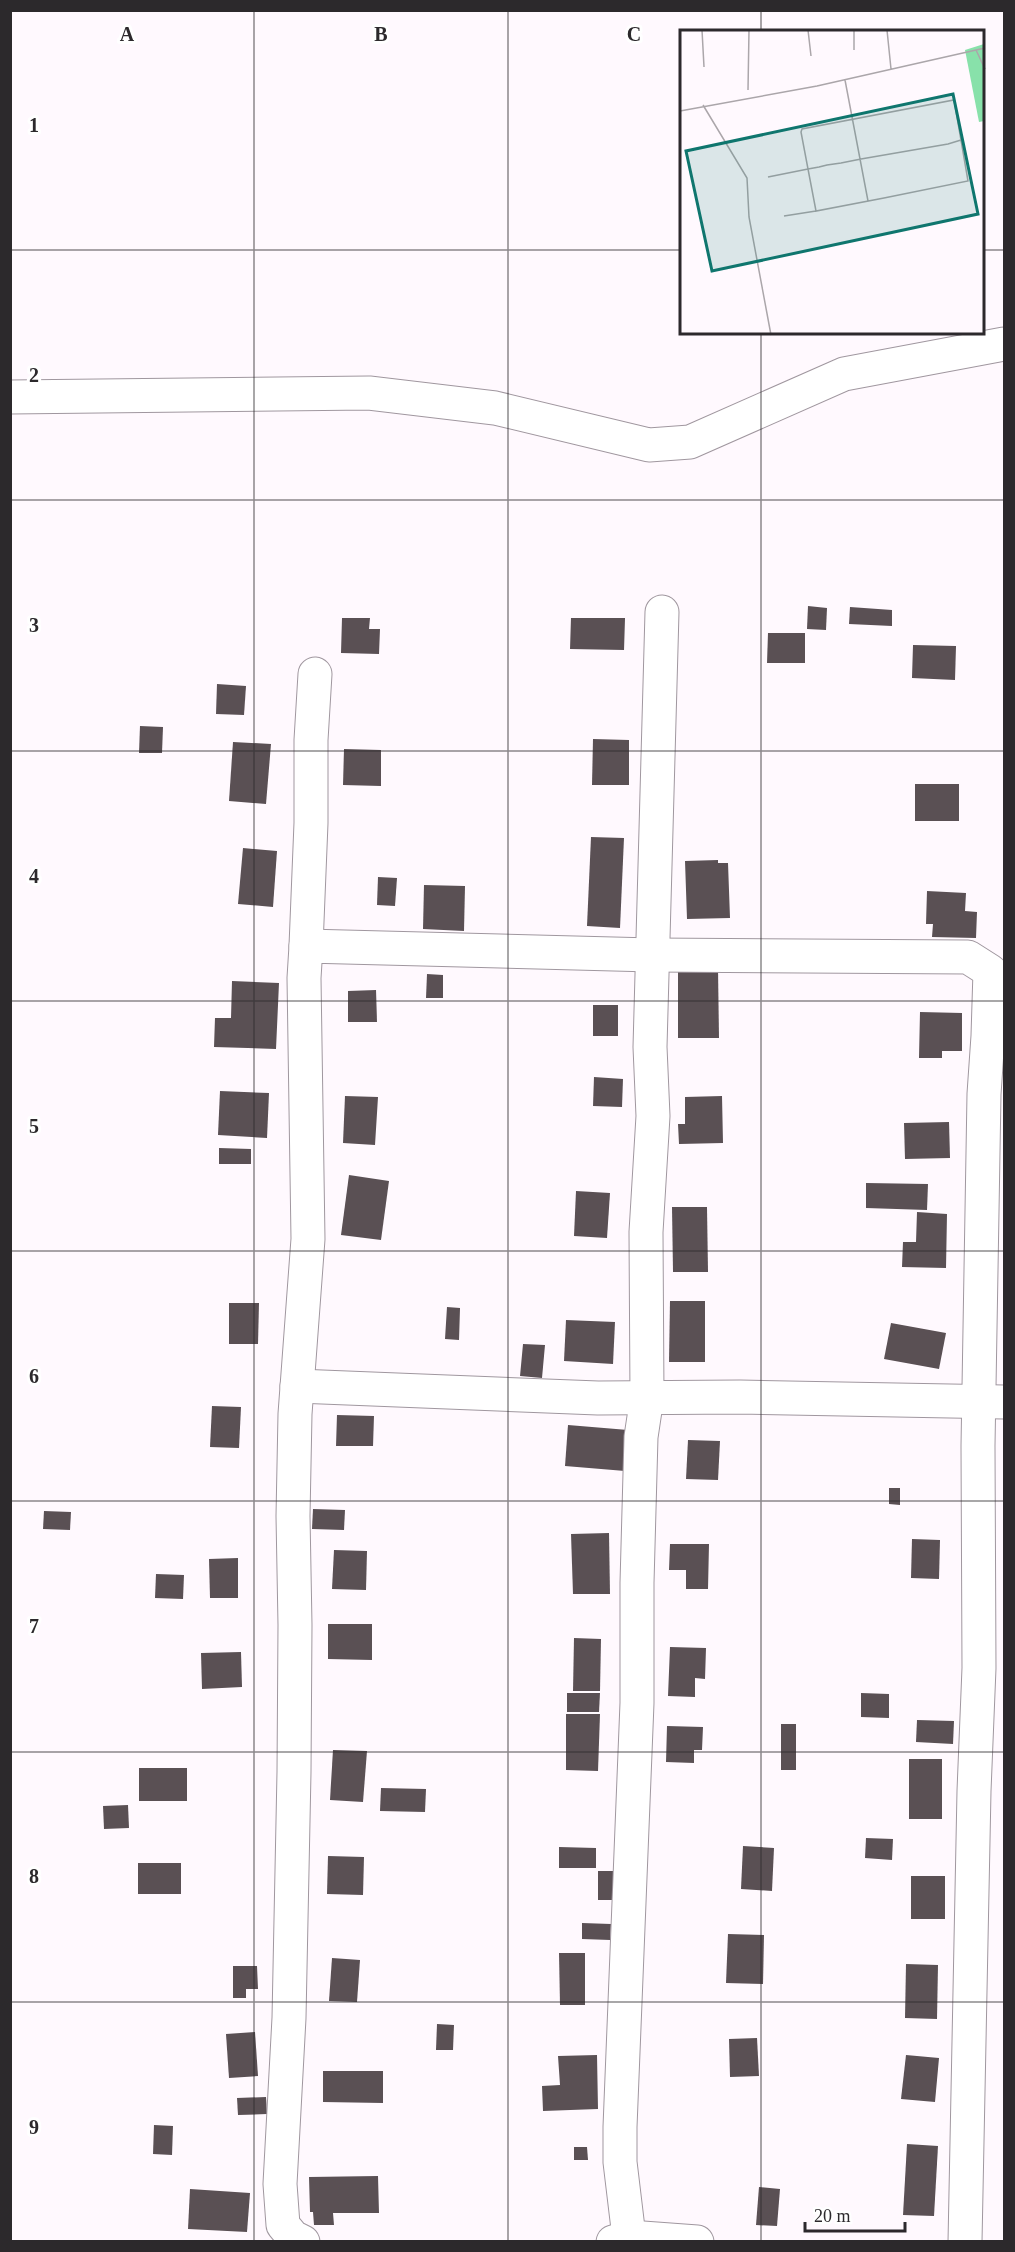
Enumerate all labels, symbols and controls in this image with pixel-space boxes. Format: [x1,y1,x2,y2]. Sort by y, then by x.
text: A [120,23,135,45]
text: B [374,23,388,45]
text: C [627,23,641,45]
inset map [680,30,985,334]
text: 1 [29,114,39,136]
text: 2 [29,364,39,386]
text: 3 [29,614,39,636]
text: 4 [29,865,39,887]
text: 5 [29,1115,39,1137]
text: 6 [29,1365,39,1387]
text: 7 [29,1615,39,1637]
text: 8 [29,1865,39,1887]
text: 9 [29,2116,39,2138]
scale bar [805,2195,906,2233]
text: 20 m [814,2206,851,2226]

